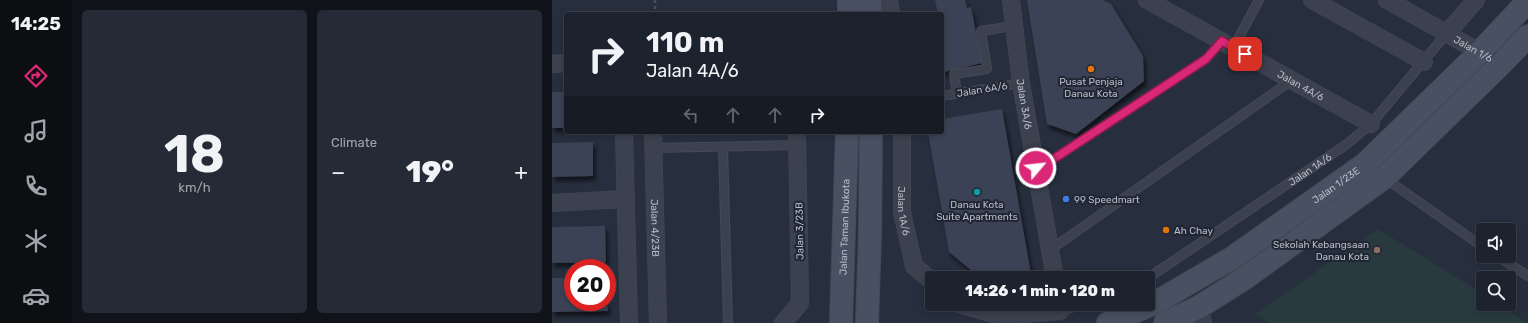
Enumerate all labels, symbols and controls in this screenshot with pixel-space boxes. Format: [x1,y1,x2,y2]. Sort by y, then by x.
text: 14:25 [11,13,61,35]
text: 110 m [646,26,724,59]
icon: right [580,28,632,80]
street label: Jalan 1/6 [1451,34,1494,65]
pin [1228,37,1262,71]
icon: arrive [1234,43,1256,65]
text: Jalan 4A/6 [646,60,739,82]
icon: directions [22,62,50,90]
marker: Pusat Penjaja Danau Kota [1086,64,1096,74]
street label: Jalan 4A/6 [1275,68,1326,104]
place label: Pusat Penjaja Danau Kota [1059,76,1123,100]
street label: Jalan 3A/6 [1014,78,1034,131]
street label: Jalan 6A/6 [956,80,1008,100]
icon: left [680,104,702,126]
icon: ahead [722,104,744,126]
icon: ahead [764,104,786,126]
icon: right [806,104,828,126]
icon: music [22,117,50,145]
text: 18 [164,123,225,185]
text: Climate [331,135,377,150]
position arrow [1015,147,1057,189]
street label: Jalan 1A/6 [1286,151,1334,189]
text: 19° [406,154,454,190]
text: − [331,159,345,186]
text: + [514,159,528,186]
street label: Jalan 1/23E [1310,165,1362,207]
icon: phone [22,172,50,200]
street label: Jalan Taman Ibukota [838,179,853,275]
text: km/h [178,180,211,195]
street label: Jalan 1A/6 [895,186,912,237]
marker: Danau Kota Suite Apartments [972,187,982,197]
marker: 99 Speedmart [1061,194,1071,204]
place label: 99 Speedmart [1074,194,1140,206]
street label: Jalan 4/23B [648,199,661,257]
place label: Danau Kota Suite Apartments [936,199,1018,223]
street label: Jalan 3/23B [793,202,807,260]
map controls [1476,223,1516,311]
button: sound [1476,223,1516,263]
marker: Ah Chay [1161,225,1171,235]
place label: Ah Chay [1174,225,1213,237]
icon: climate [22,227,50,255]
place label: Sekolah Kebangsaan Danau Kota [1273,239,1369,263]
marker: Sekolah Kebangsaan Danau Kota [1372,245,1382,255]
speed limit sign: 20 [564,259,616,311]
button: search [1476,271,1516,311]
icon: car [22,282,50,310]
text: 14:26 · 1 min · 120 m [965,282,1115,300]

